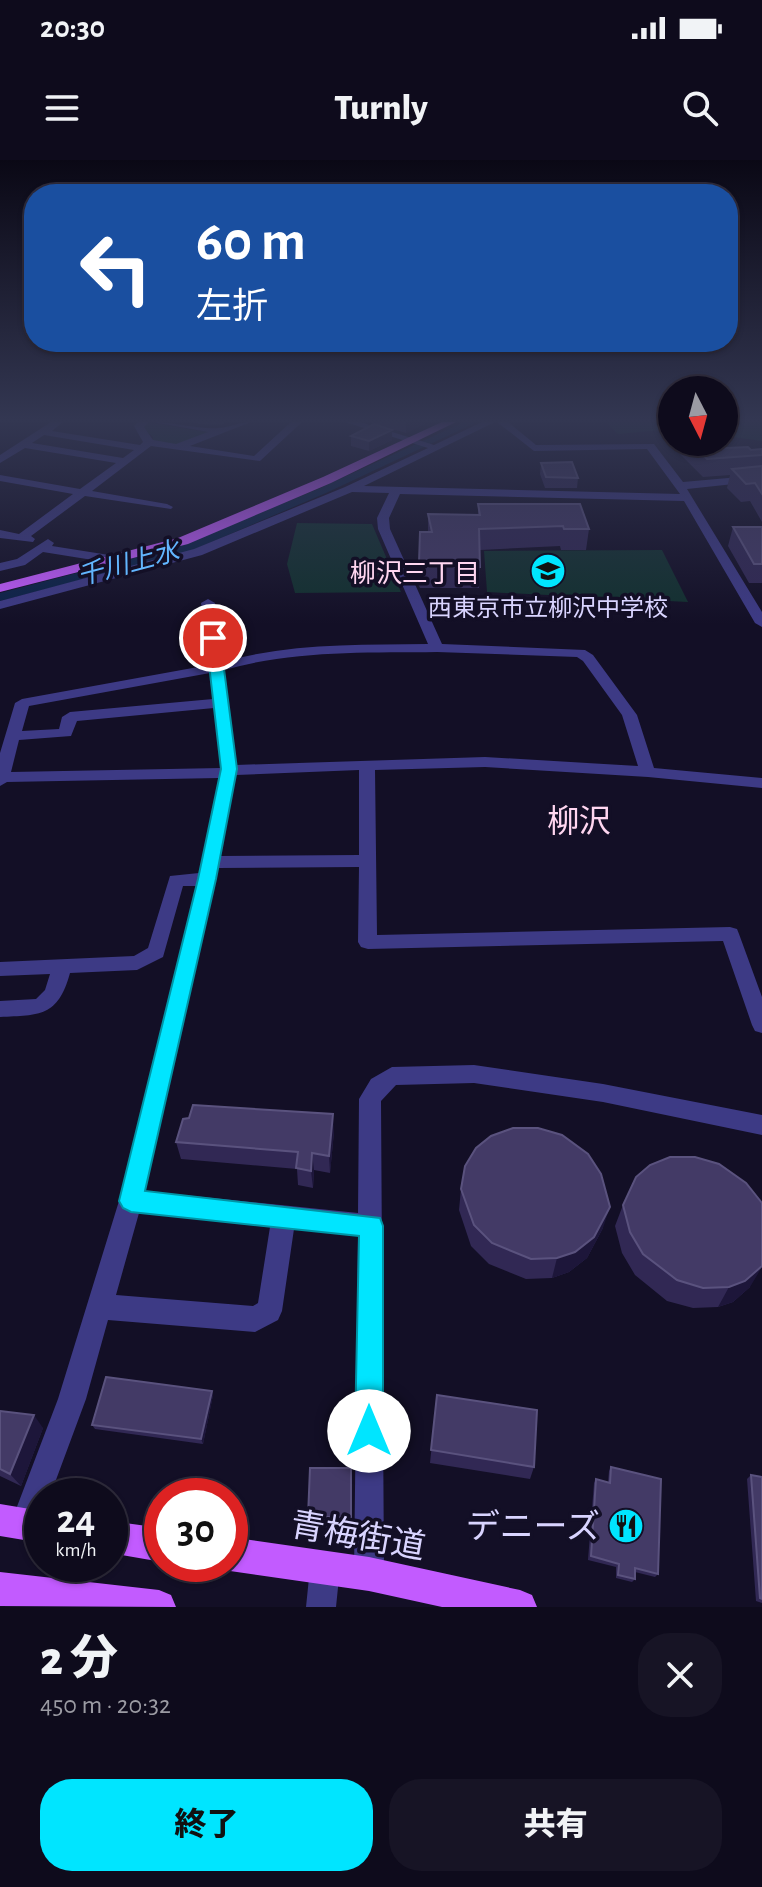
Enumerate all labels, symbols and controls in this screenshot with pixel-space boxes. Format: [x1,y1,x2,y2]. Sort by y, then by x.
text: 20:30 [40,13,105,43]
icon: menu [40,86,84,130]
icon: search [678,86,722,130]
text: Turnly [334,90,428,126]
text: 60 m [196,214,306,270]
icon: left [64,216,168,320]
text: 左折 [196,289,268,325]
north arrow [658,376,738,456]
map controls [658,376,738,456]
water label: 千川上水 [74,536,185,590]
school or university icon: 西東京市立柳沢中学校 [529,552,567,590]
district label: 柳沢三丁目 [350,560,480,587]
place label: 西東京市立柳沢中学校 [428,595,668,621]
pin [179,604,247,672]
icon: arrive [191,616,235,660]
district label: 柳沢 [547,805,611,838]
position arrow [327,1389,411,1473]
speed limit sign: 30 [144,1478,248,1582]
text: 24 [57,1500,95,1540]
street label: 青梅街道 [288,1506,428,1566]
restaurant icon: デニーズ [607,1507,645,1545]
place label: デニーズ [466,1509,600,1545]
text: km/h [55,1540,97,1560]
button: close [638,1633,722,1717]
text: 2 分 [40,1636,118,1684]
text: 450 m · 20:32 [40,1692,171,1718]
button: 終了 [40,1779,373,1871]
button: 共有 [389,1779,722,1871]

